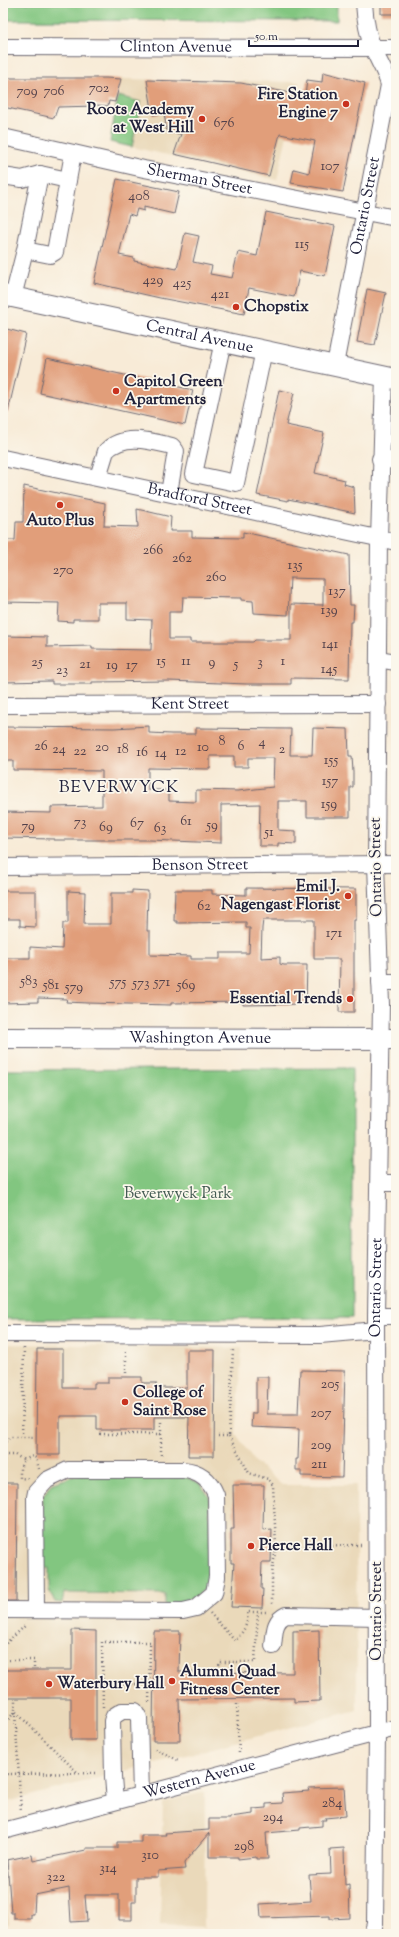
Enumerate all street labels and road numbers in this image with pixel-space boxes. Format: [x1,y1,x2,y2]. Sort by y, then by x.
street label: Clinton Avenue [120,36,232,59]
street label: Ontario Street [345,154,387,257]
street label: Sherman Street [145,158,255,201]
street label: Central Avenue [144,314,256,360]
street label: Bradford Street [145,478,254,522]
street label: Kent Street [151,693,230,716]
street label: Ontario Street [365,817,389,917]
street label: Benson Street [152,854,249,877]
street label: Washington Avenue [129,1027,271,1050]
street label: Ontario Street [364,1237,389,1337]
street label: Ontario Street [366,1561,389,1661]
street label: Western Avenue [141,1754,258,1805]

